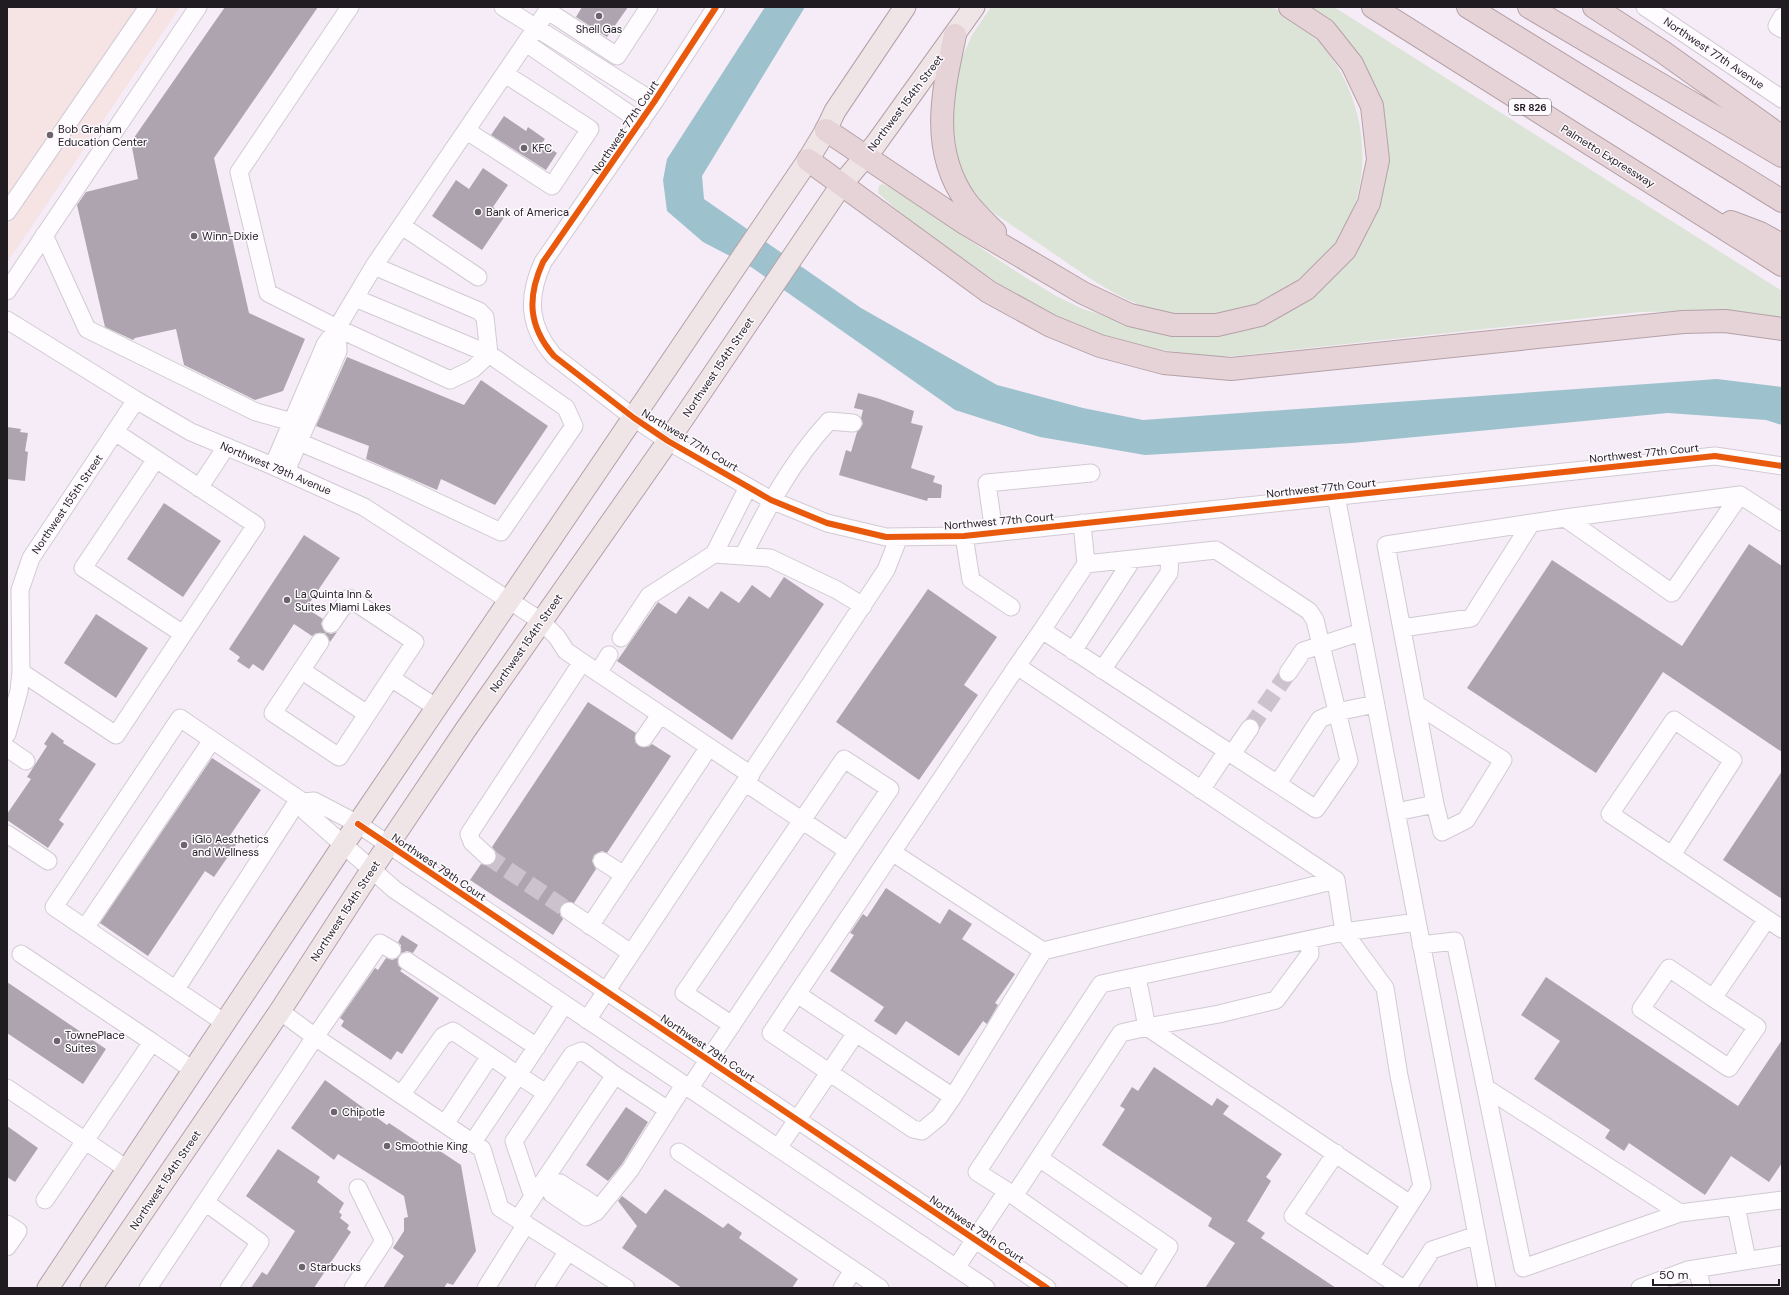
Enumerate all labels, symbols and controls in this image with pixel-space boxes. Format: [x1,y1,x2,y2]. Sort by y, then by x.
marker: Shell Gas [594,11,604,21]
street label: Northwest 77th Avenue [1661,14,1767,92]
place label: Shell Gas [576,22,622,36]
street label: Northwest 154th Street [864,52,946,154]
street label: Northwest 77th Court [588,77,662,177]
road number: SR 826 [1509,99,1551,115]
street label: Palmetto Expressway [1559,121,1657,191]
place label: Bob Graham Education Center [58,122,147,149]
marker: Bob Graham Education Center [45,130,55,140]
place label: KFC [532,141,552,155]
marker: KFC [519,143,529,153]
place label: Bank of America [486,205,569,219]
marker: Bank of America [473,207,483,217]
place label: Winn-Dixie [202,229,258,243]
marker: Winn-Dixie [189,231,199,241]
street label: Northwest 154th Street [679,314,757,420]
street label: Northwest 77th Court [639,406,741,474]
street label: Northwest 79th Avenue [218,438,334,498]
street label: Northwest 77th Court [1588,440,1700,466]
street label: Northwest 155th Street [28,451,106,557]
street label: Northwest 77th Court [1265,475,1377,501]
street label: Northwest 77th Court [944,509,1054,533]
place label: La Quinta Inn & Suites Miami Lakes [295,587,391,614]
street label: Northwest 154th Street [487,591,565,695]
marker: La Quinta Inn & Suites Miami Lakes [282,595,292,605]
street label: Northwest 79th Court [389,830,489,904]
place label: iGlō Aesthetics and Wellness [192,832,269,859]
marker: iGlō Aesthetics and Wellness [179,840,189,850]
street label: Northwest 154th Street [307,858,383,964]
street label: Northwest 79th Court [658,1011,758,1085]
place label: TownePlace Suites [65,1028,125,1055]
marker: TownePlace Suites [52,1036,62,1046]
place label: Chipotle [342,1105,385,1119]
marker: Chipotle [329,1107,339,1117]
street label: Northwest 154th Street [126,1127,204,1233]
place label: Smoothie King [395,1139,468,1153]
marker: Smoothie King [382,1141,392,1151]
street label: Northwest 79th Court [927,1192,1027,1266]
place label: Starbucks [310,1260,361,1274]
scale bar [1653,1261,1779,1287]
marker: Starbucks [297,1262,307,1272]
text: 50 m [1659,1267,1688,1283]

